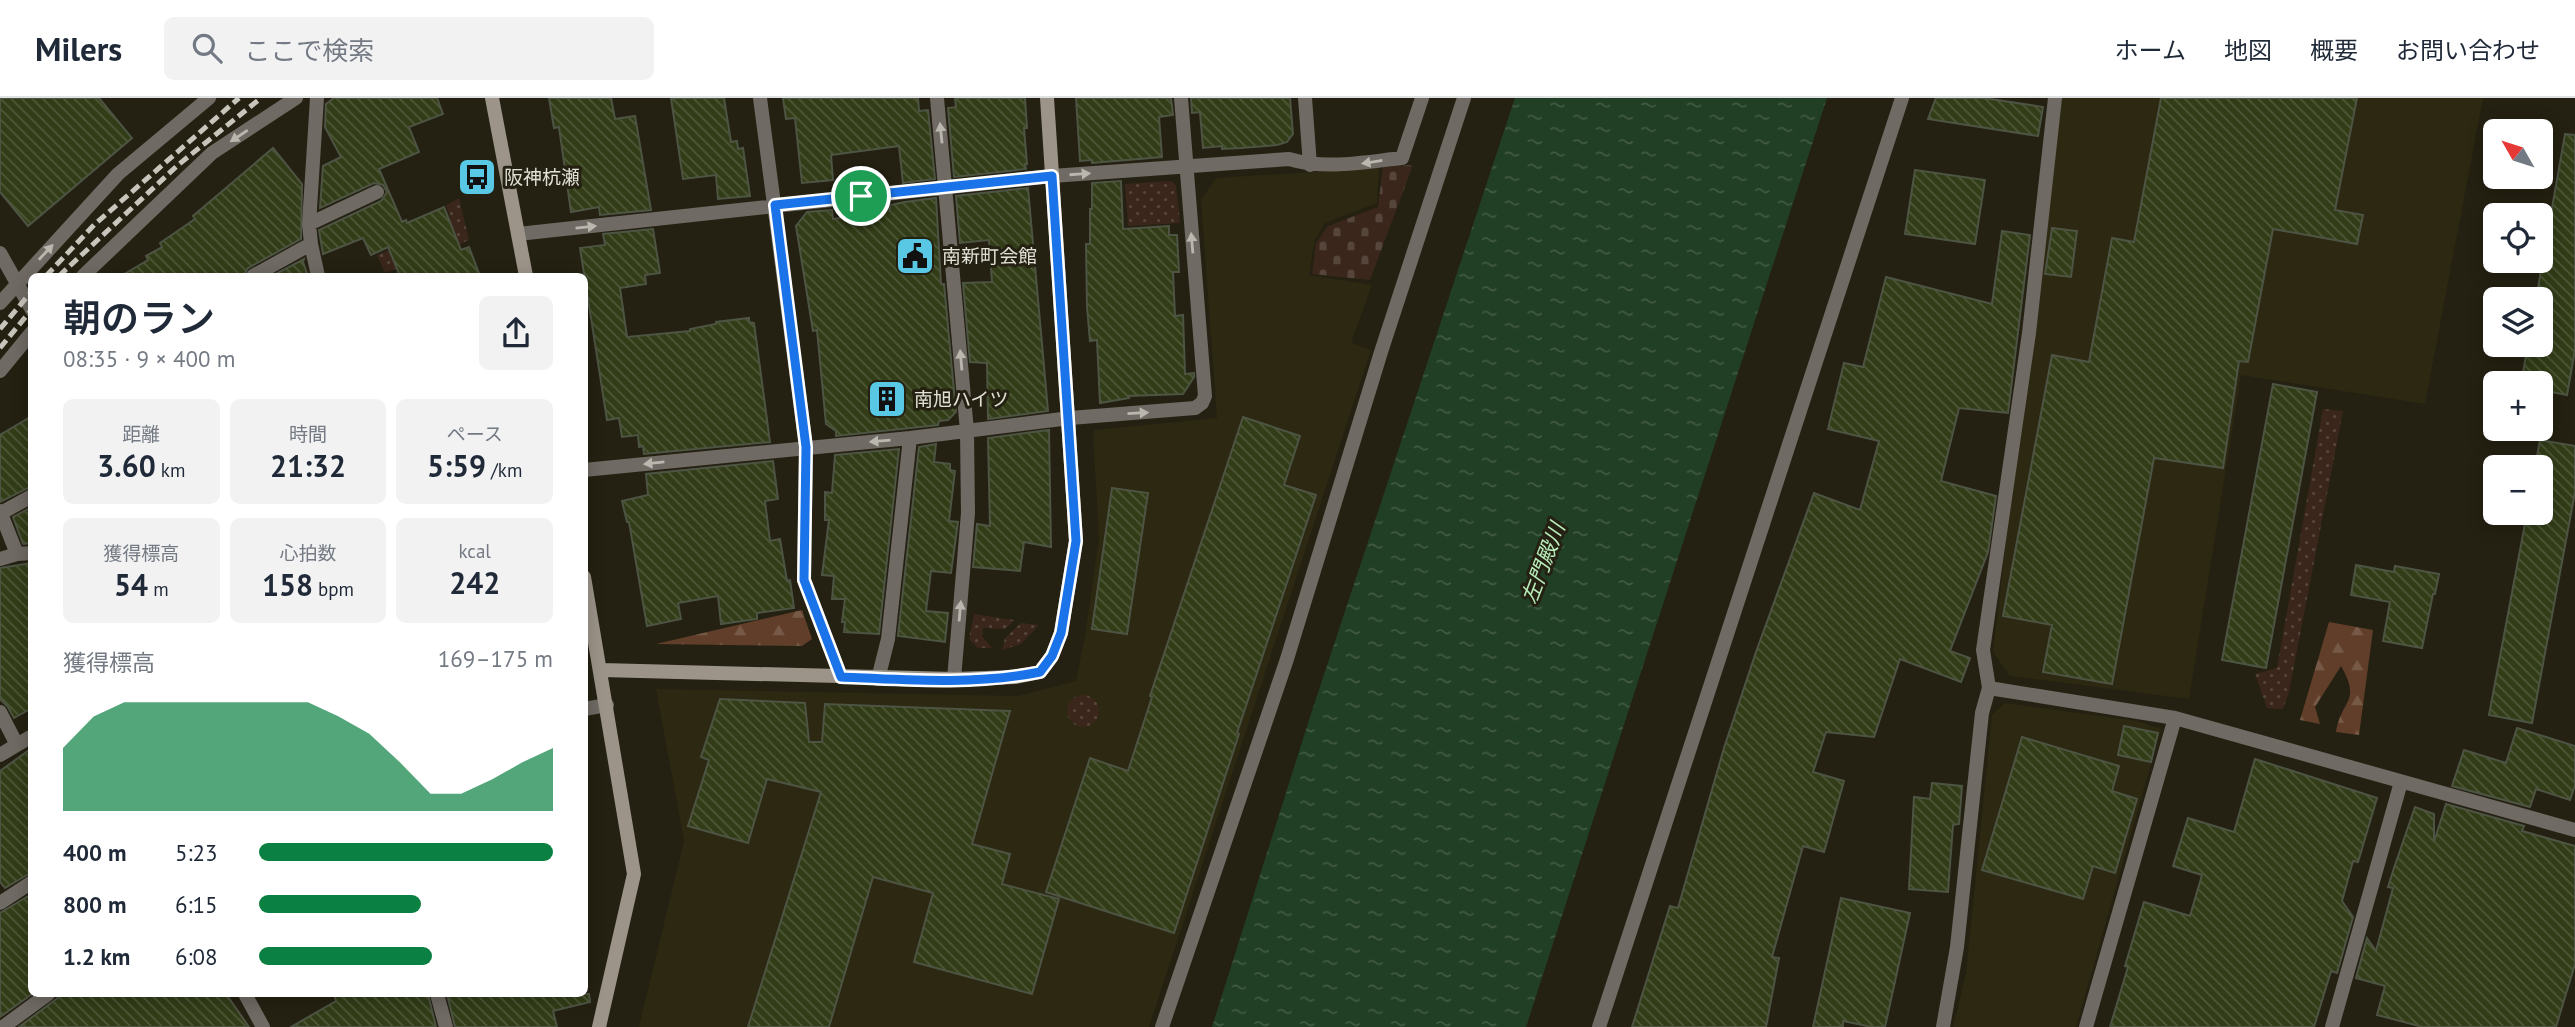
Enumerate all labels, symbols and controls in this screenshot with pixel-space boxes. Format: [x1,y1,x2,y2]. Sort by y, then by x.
search box [164,17,654,80]
text: Milers [35,27,122,70]
icon: search [188,29,226,67]
text: ここで検索 [244,34,374,67]
text: ホーム [2115,35,2186,66]
text: 地図 [2224,35,2272,66]
text: 概要 [2310,35,2358,66]
text: お問い合わせ [2396,35,2540,66]
north arrow [2483,119,2553,189]
map controls [2483,119,2553,525]
one-way arrow [935,122,946,144]
one-way arrow [230,129,248,143]
bus stop icon: 阪神杭瀬 [456,156,498,198]
one-way arrow [1361,157,1383,168]
place label: 阪神杭瀬 [504,165,580,189]
pin [831,166,891,226]
one-way arrow [1069,169,1091,180]
icon: arrive [842,177,880,215]
button: locate [2483,203,2553,273]
one-way arrow [575,221,597,232]
one-way arrow [1186,232,1197,254]
public building icon: 南新町会館 [894,235,936,277]
one-way arrow [38,243,54,261]
place label: 南新町会館 [942,244,1037,268]
button: layers [2483,287,2553,357]
text: 朝のラン [63,293,215,342]
button: share [479,296,553,370]
text: 08:35 · 9 × 400 m [63,344,235,373]
one-way arrow [955,349,966,371]
button: + [2483,371,2553,441]
building icon: 南旭ハイツ [866,378,908,420]
place label: 南旭ハイツ [914,387,1009,411]
one-way arrow [1127,408,1149,419]
text: 距離 [122,422,160,446]
text: 時間 [289,422,327,446]
text: ペース [447,422,503,446]
one-way arrow [869,436,891,447]
text: 3.60 [97,446,156,485]
text: 21:32 [270,446,346,485]
text: 5:59 [427,446,486,485]
button: − [2483,455,2553,525]
text: km [156,458,185,482]
text: /km [486,458,522,482]
one-way arrow [643,458,665,469]
water label: 左門殿川 [1515,517,1571,607]
text: kcal [458,539,491,563]
text: 獲得標高 [103,541,179,565]
text: 心拍数 [279,541,337,565]
text: 242 [449,563,500,602]
text: 54 [114,565,148,604]
text: 158 [262,565,313,604]
text: m [148,577,169,601]
text: bpm [313,577,354,601]
one-way arrow [955,600,966,622]
text: 169–175 m [438,644,553,673]
text: 獲得標高 [63,648,155,677]
text: 400 m [63,838,126,867]
text: 5:23 [175,838,218,867]
text: 800 m [63,890,126,919]
text: 6:15 [175,890,218,919]
text: 1.2 km [63,942,130,971]
text: 6:08 [175,942,218,971]

